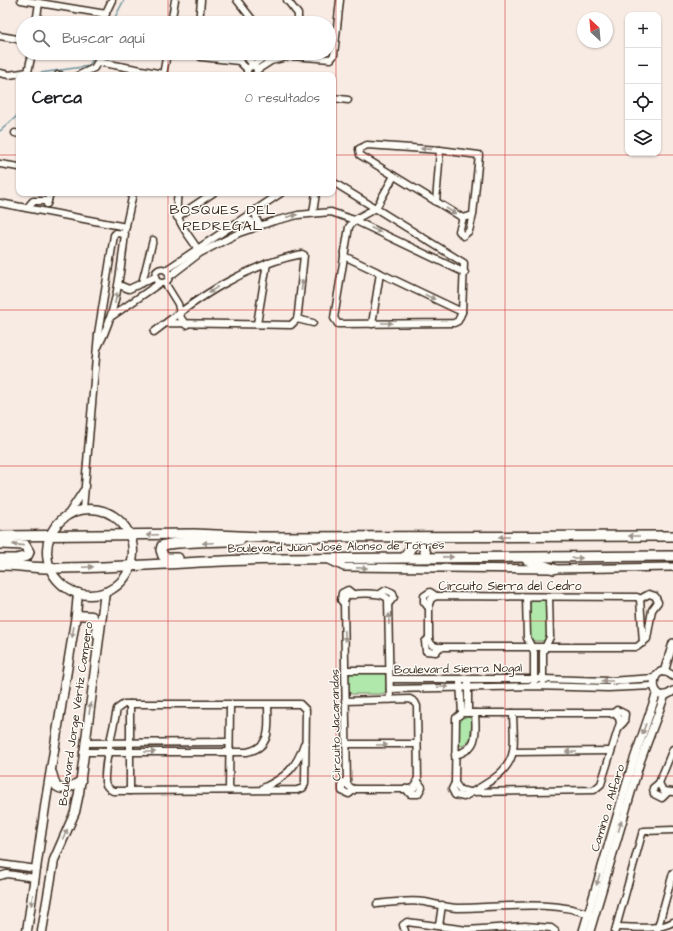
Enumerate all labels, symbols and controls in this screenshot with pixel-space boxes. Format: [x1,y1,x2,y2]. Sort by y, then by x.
north arrow [577,12,613,48]
map controls [625,12,661,156]
button: + [625,12,661,48]
search box [16,16,336,60]
icon: search [30,27,52,49]
text: Buscar aquí [62,28,144,49]
button: − [625,48,661,84]
button: locate [625,84,661,120]
text: Cerca [32,86,82,110]
text: 0 resultados [245,89,320,107]
button: layers [625,120,661,156]
one-way arrow [420,145,432,152]
district label: BOSQUES DEL PEDREGAL [169,200,277,236]
one-way arrow [445,208,457,215]
one-way arrow [286,213,298,219]
one-way arrow [370,227,381,233]
one-way arrow [299,279,305,291]
one-way arrow [208,286,219,294]
one-way arrow [113,292,119,304]
one-way arrow [424,293,435,300]
one-way arrow [381,320,394,326]
one-way arrow [145,532,158,538]
one-way arrow [627,533,640,539]
one-way arrow [497,534,510,540]
street label: Boulevard Juan José Alonso de Torres [227,537,445,557]
one-way arrow [201,540,214,546]
one-way arrow [12,541,24,548]
one-way arrow [442,554,455,560]
one-way arrow [571,554,583,561]
one-way arrow [82,563,94,570]
one-way arrow [356,564,368,571]
street label: Circuito Sierra del Cedro [439,578,582,595]
one-way arrow [386,612,392,625]
street label: Boulevard Jorge Vértiz Campero [55,621,98,807]
one-way arrow [70,626,76,638]
one-way arrow [342,630,348,643]
street label: Boulevard Sierra Nogal [394,659,522,680]
street label: Circuito Jacarandas [327,669,345,781]
one-way arrow [600,678,613,684]
one-way arrow [437,684,450,690]
one-way arrow [87,702,93,714]
one-way arrow [641,723,647,735]
one-way arrow [376,742,389,748]
one-way arrow [144,749,157,755]
one-way arrow [564,749,577,755]
street label: Camino a Alfaro [587,762,629,854]
one-way arrow [617,820,623,832]
one-way arrow [62,829,68,840]
one-way arrow [595,874,601,886]
one-way arrow [28,894,34,906]

